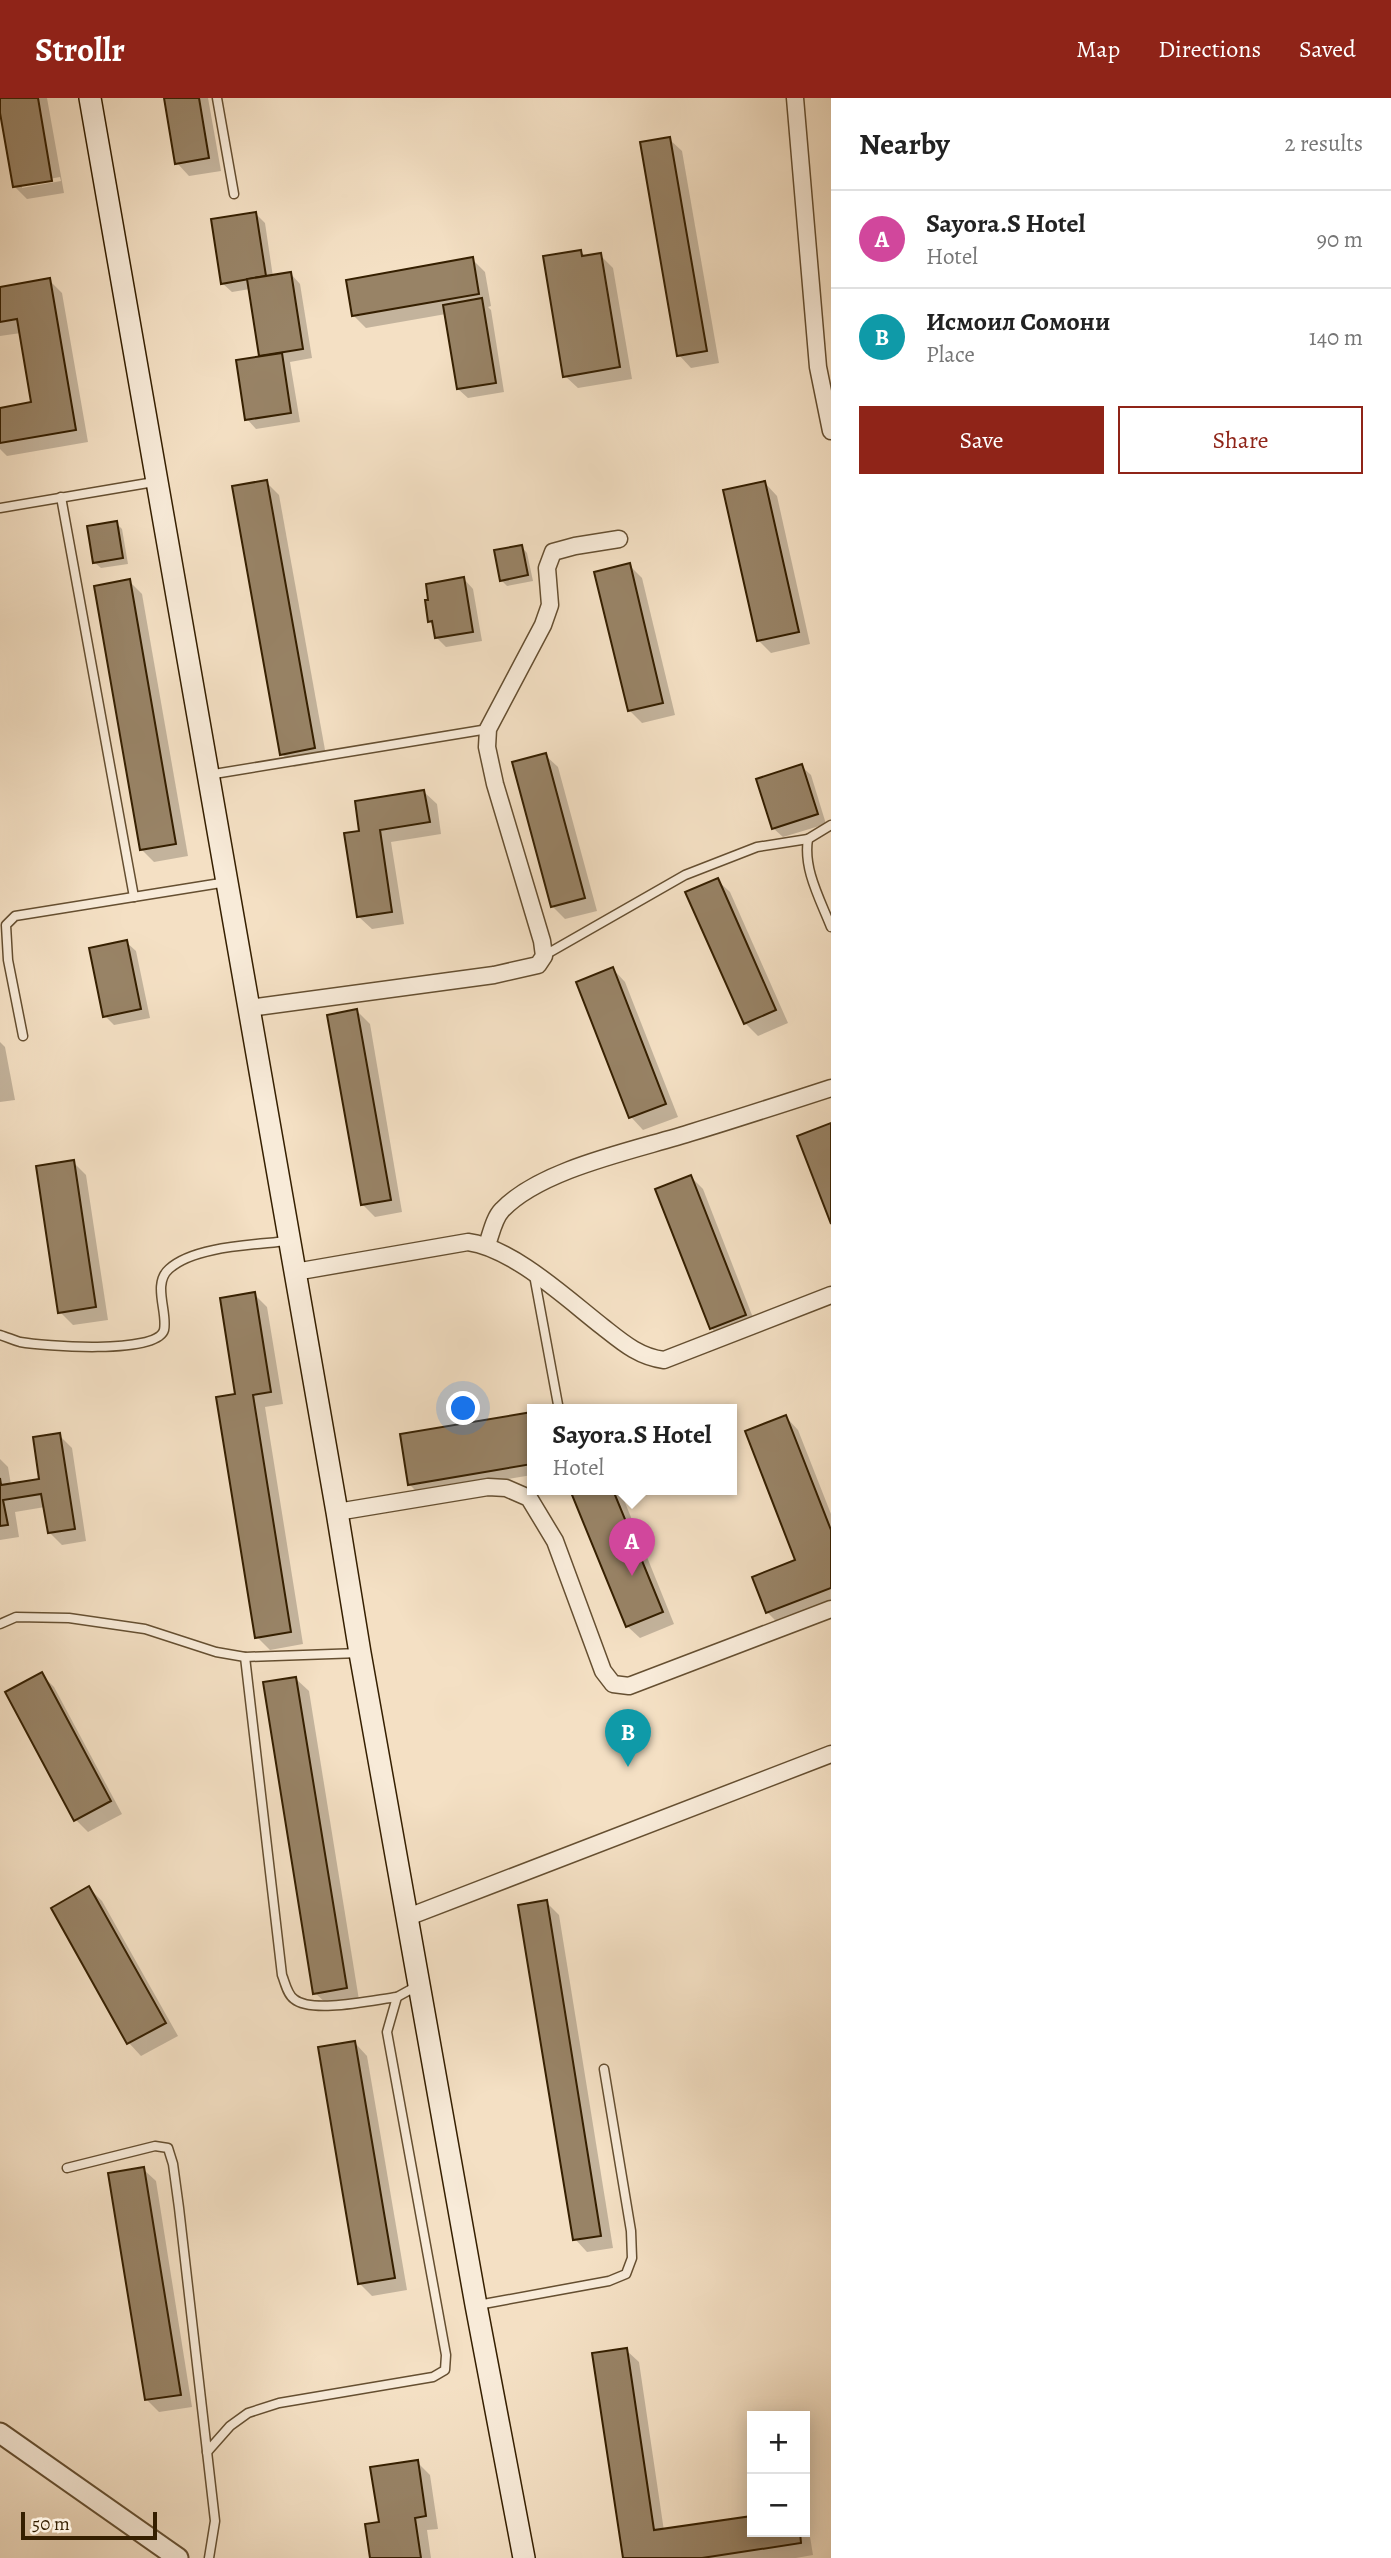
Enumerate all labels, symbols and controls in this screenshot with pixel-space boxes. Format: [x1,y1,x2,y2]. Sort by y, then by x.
text: Strollr [35,27,125,72]
text: Map [1076,33,1120,65]
text: Directions [1158,33,1261,65]
text: Saved [1299,33,1356,65]
text: Nearby [859,124,950,164]
text: 2 results [1285,128,1363,159]
text: Sayora.S Hotel [926,206,1085,241]
text: A [875,224,889,255]
text: 90 m [1317,224,1363,255]
text: Hotel [926,241,978,272]
text: Исмоил Сомони [926,304,1110,339]
text: B [875,322,889,353]
text: 140 m [1309,322,1363,353]
text: Place [926,339,975,370]
button: Save [859,406,1104,474]
button: Share [1118,406,1363,474]
your location [446,1391,480,1425]
popup [527,1404,737,1495]
text: Sayora.S Hotel [552,1417,712,1452]
text: Hotel [552,1452,604,1483]
pin: A [609,1518,655,1576]
pin: B [605,1709,651,1767]
map controls [747,2411,810,2537]
button: + [747,2411,810,2474]
button: − [747,2474,810,2537]
scale bar [21,2509,158,2541]
text: 50 m [32,2511,70,2537]

